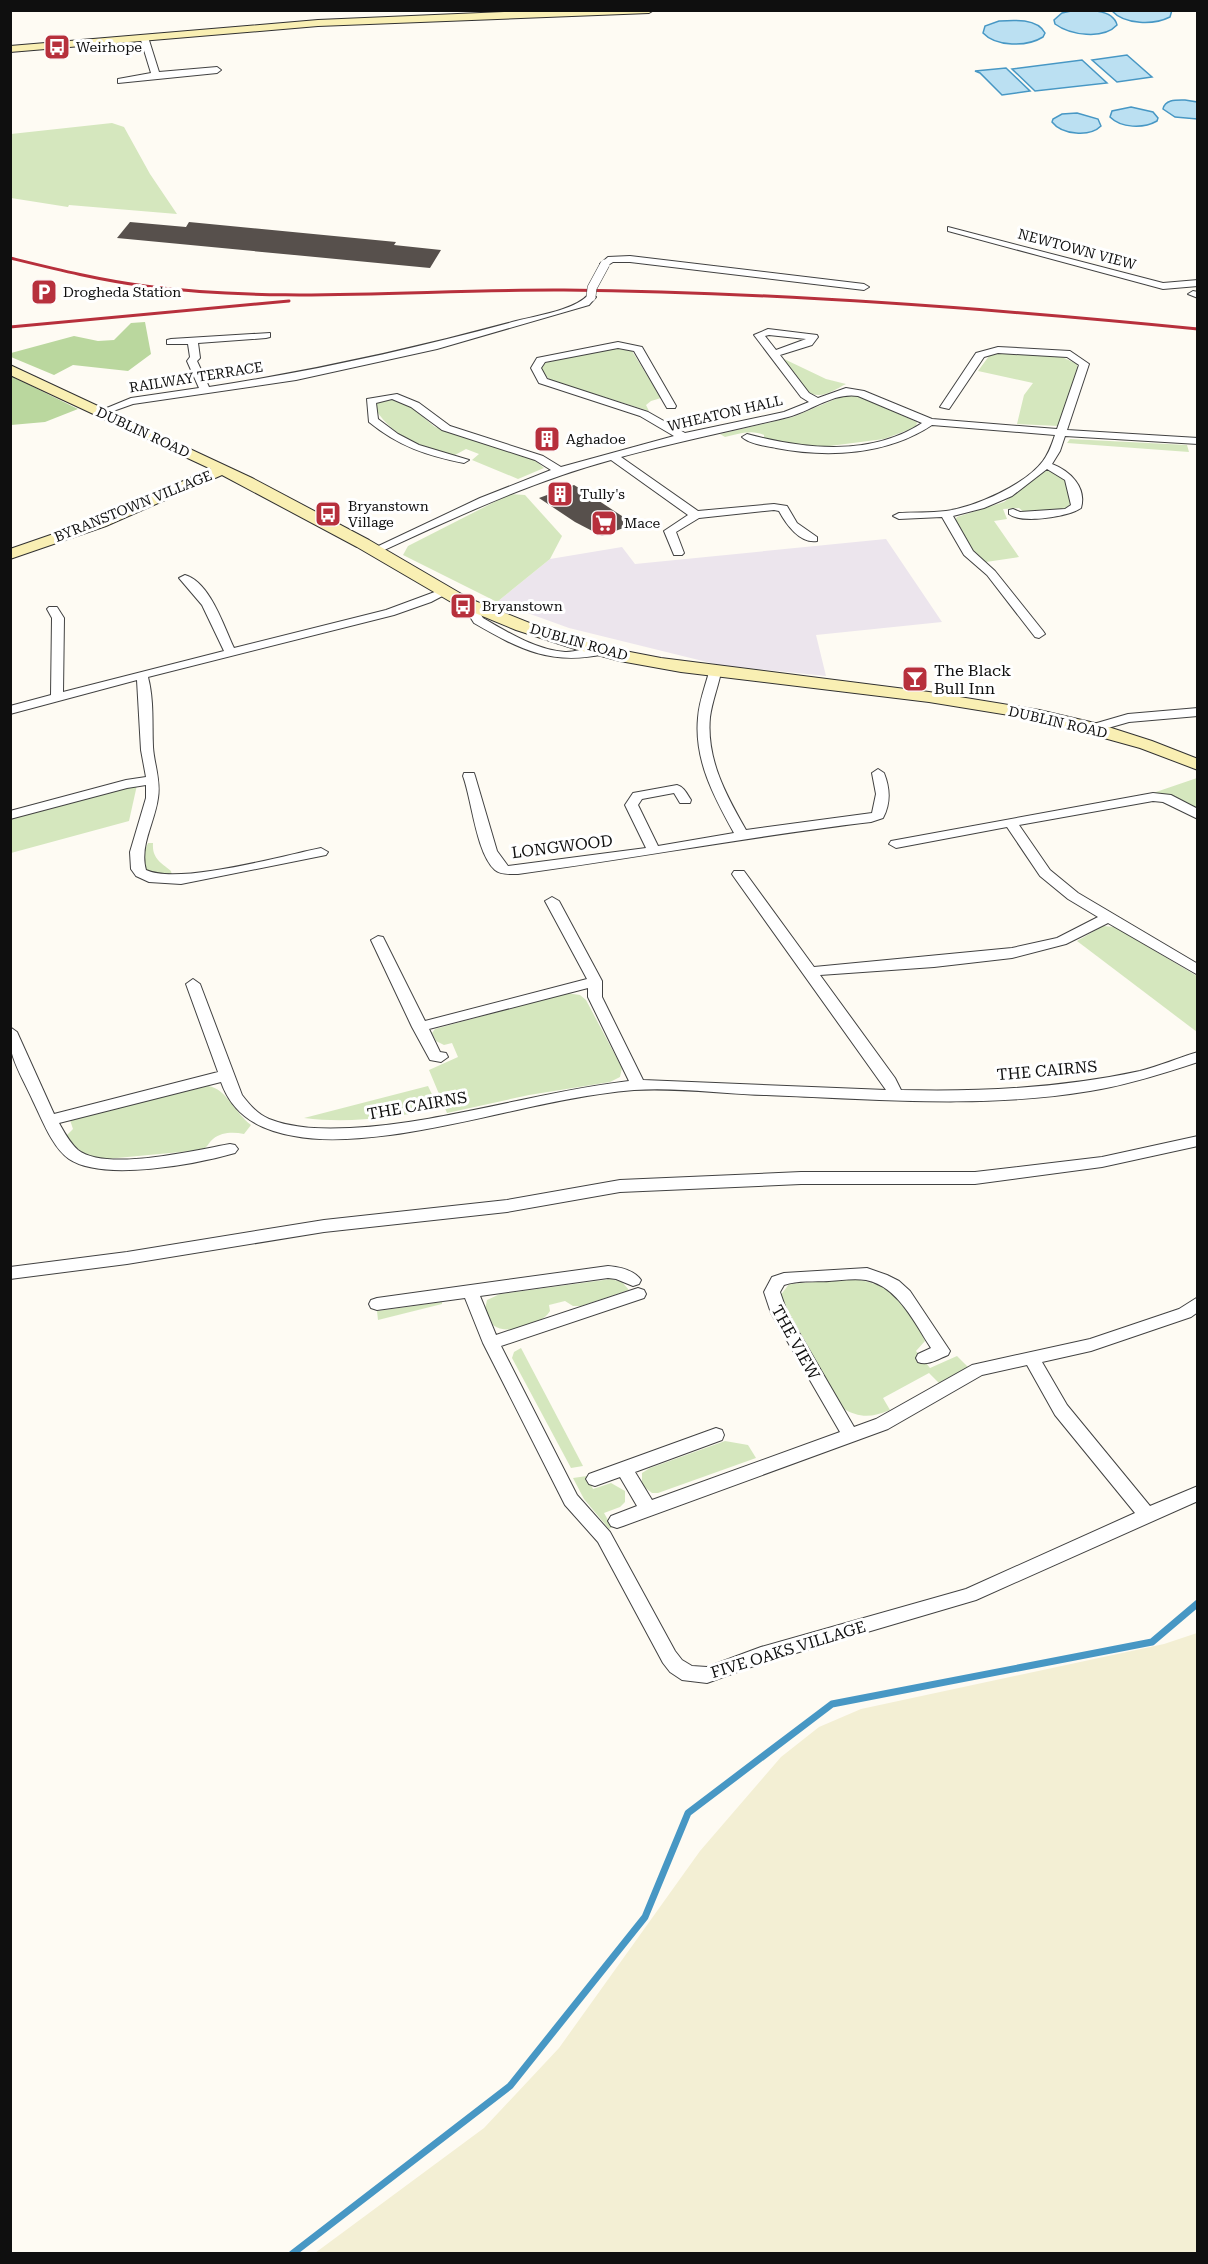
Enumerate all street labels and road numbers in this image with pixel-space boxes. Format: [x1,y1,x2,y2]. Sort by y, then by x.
street label: NEWTOWN VIEW [1016,226,1139,273]
street label: RAILWAY TERRACE [128,359,264,395]
street label: WHEATON HALL [666,392,785,434]
street label: DUBLIN ROAD [94,403,192,461]
street label: BYRANSTOWN VILLAGE [52,467,214,545]
street label: DUBLIN ROAD [528,620,630,664]
street label: DUBLIN ROAD [1007,703,1109,741]
street label: LONGWOOD [510,831,614,862]
street label: THE CAIRNS [996,1057,1098,1084]
street label: THE CAIRNS [366,1087,468,1124]
street label: THE VIEW [767,1302,824,1383]
street label: FIVE OAKS VILLAGE [708,1617,868,1682]

